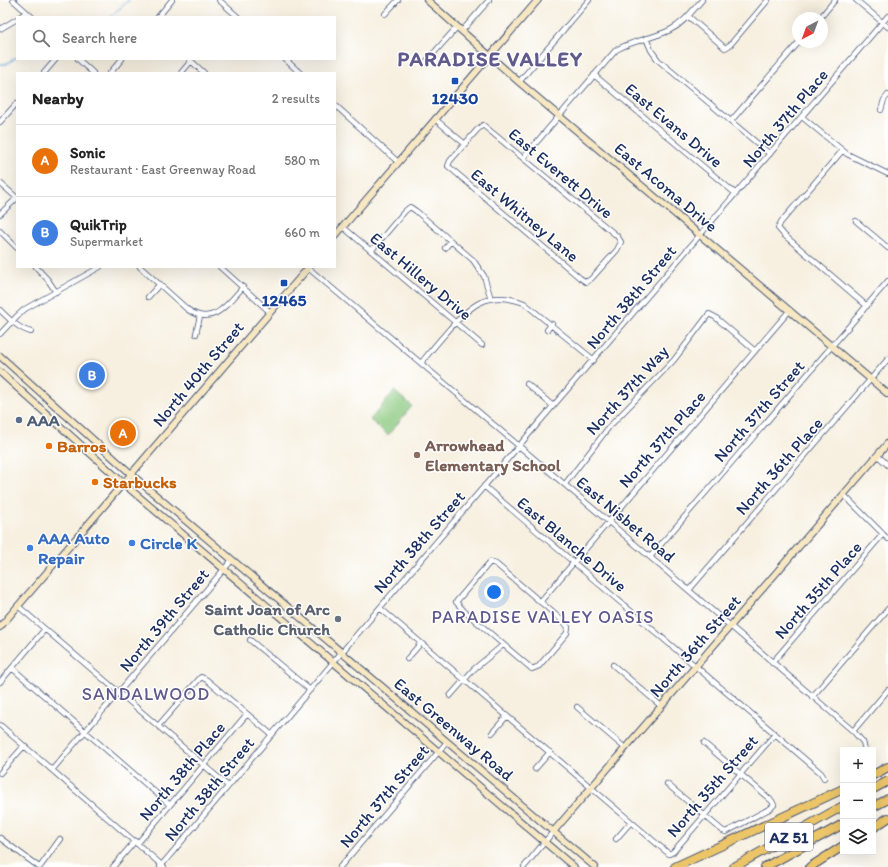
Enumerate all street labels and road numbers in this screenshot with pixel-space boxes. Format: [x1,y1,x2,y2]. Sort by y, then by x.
street label: North 37th Place [738,65,832,171]
street label: East Evans Drive [621,78,727,172]
street label: East Everett Drive [505,123,617,223]
street label: East Acoma Drive [610,138,722,236]
street label: East Whitney Lane [467,164,583,266]
street label: East Hillery Drive [366,228,476,324]
street label: North 38th Street [582,241,680,353]
street label: North 40th Street [148,317,248,431]
street label: North 37th Way [582,341,672,439]
street label: North 37th Street [709,356,809,466]
street label: North 37th Place [614,386,710,492]
street label: North 36th Place [731,413,827,519]
street label: East Nisbet Road [572,472,680,567]
street label: North 38th Street [369,486,469,597]
street label: East Blanche Drive [513,492,631,596]
street label: North 35th Place [770,537,866,643]
street label: North 39th Street [115,564,213,676]
street label: North 36th Street [645,590,745,701]
street label: East Greenway Road [390,673,518,785]
street label: North 38th Place [135,717,229,825]
street label: North 35th Street [662,730,762,841]
street label: North 38th Street [160,733,258,845]
street label: North 37th Street [335,740,433,851]
road number: AZ 51 [765,823,813,851]

